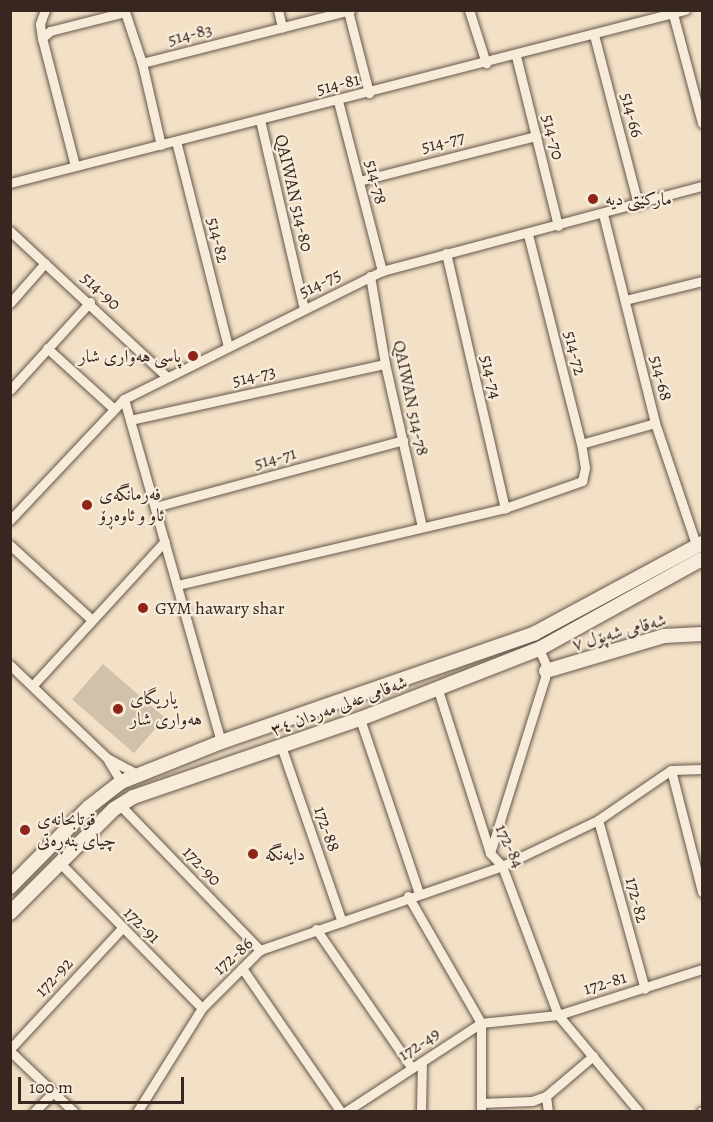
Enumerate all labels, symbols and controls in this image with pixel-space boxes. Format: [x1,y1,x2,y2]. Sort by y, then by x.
street label: 514-83 [166,18,214,50]
street label: 514-81 [314,68,362,100]
street label: 514-66 [616,90,648,140]
street label: 514-70 [537,112,569,162]
street label: 514-77 [419,126,467,158]
street label: QAIWAN 514-80 [270,132,318,254]
street label: 514-78 [360,157,392,207]
place label: مارکێتی دیە [605,188,672,210]
marker: مارکێتی دیە [586,192,600,206]
street label: 514-82 [202,215,234,265]
street label: 514-75 [295,264,345,302]
street label: 514-90 [77,267,125,315]
street label: 514-72 [559,329,591,377]
street label: QAIWAN 514-78 [388,338,434,458]
place label: پاسی هەواری شار [78,345,181,367]
marker: پاسی هەواری شار [186,349,200,363]
street label: 514-74 [475,353,507,401]
street label: 514-68 [645,353,677,403]
street label: 514-73 [230,361,278,391]
street label: 514-71 [252,442,298,474]
place label: فەرمانگەی ئاو و ئاوەڕۆ [99,484,164,526]
marker: فەرمانگەی ئاو و ئاوەڕۆ [80,498,94,512]
place label: GYM hawary shar [155,597,285,619]
marker: GYM hawary shar [136,601,150,615]
street label: شەقامی شەپۆل ٧ [569,609,669,655]
street label: شەقامی عەلی مەردان ٣٤ [268,671,410,741]
place label: یاریگای هەواری شار [130,688,202,730]
marker: یاریگای هەواری شار [111,702,125,716]
street label: 172-88 [309,803,345,855]
place label: قوتابحانەی چیای بنەڕەتی [37,809,116,852]
street label: 172-84 [490,821,530,871]
marker: قوتابحانەی چیای بنەڕەتی [18,823,32,837]
street label: 172-90 [178,842,226,890]
place label: دایەنگە [265,843,305,865]
marker: دایەنگە [246,847,260,861]
street label: 172-82 [621,875,653,925]
street label: 172-91 [119,902,165,948]
street label: 172-86 [209,933,257,979]
street label: 172-92 [30,953,78,1001]
street label: 172-81 [581,966,629,1000]
street label: 172-49 [394,1023,444,1065]
scale bar [21,1065,188,1103]
text: 100 m [29,1075,73,1099]

